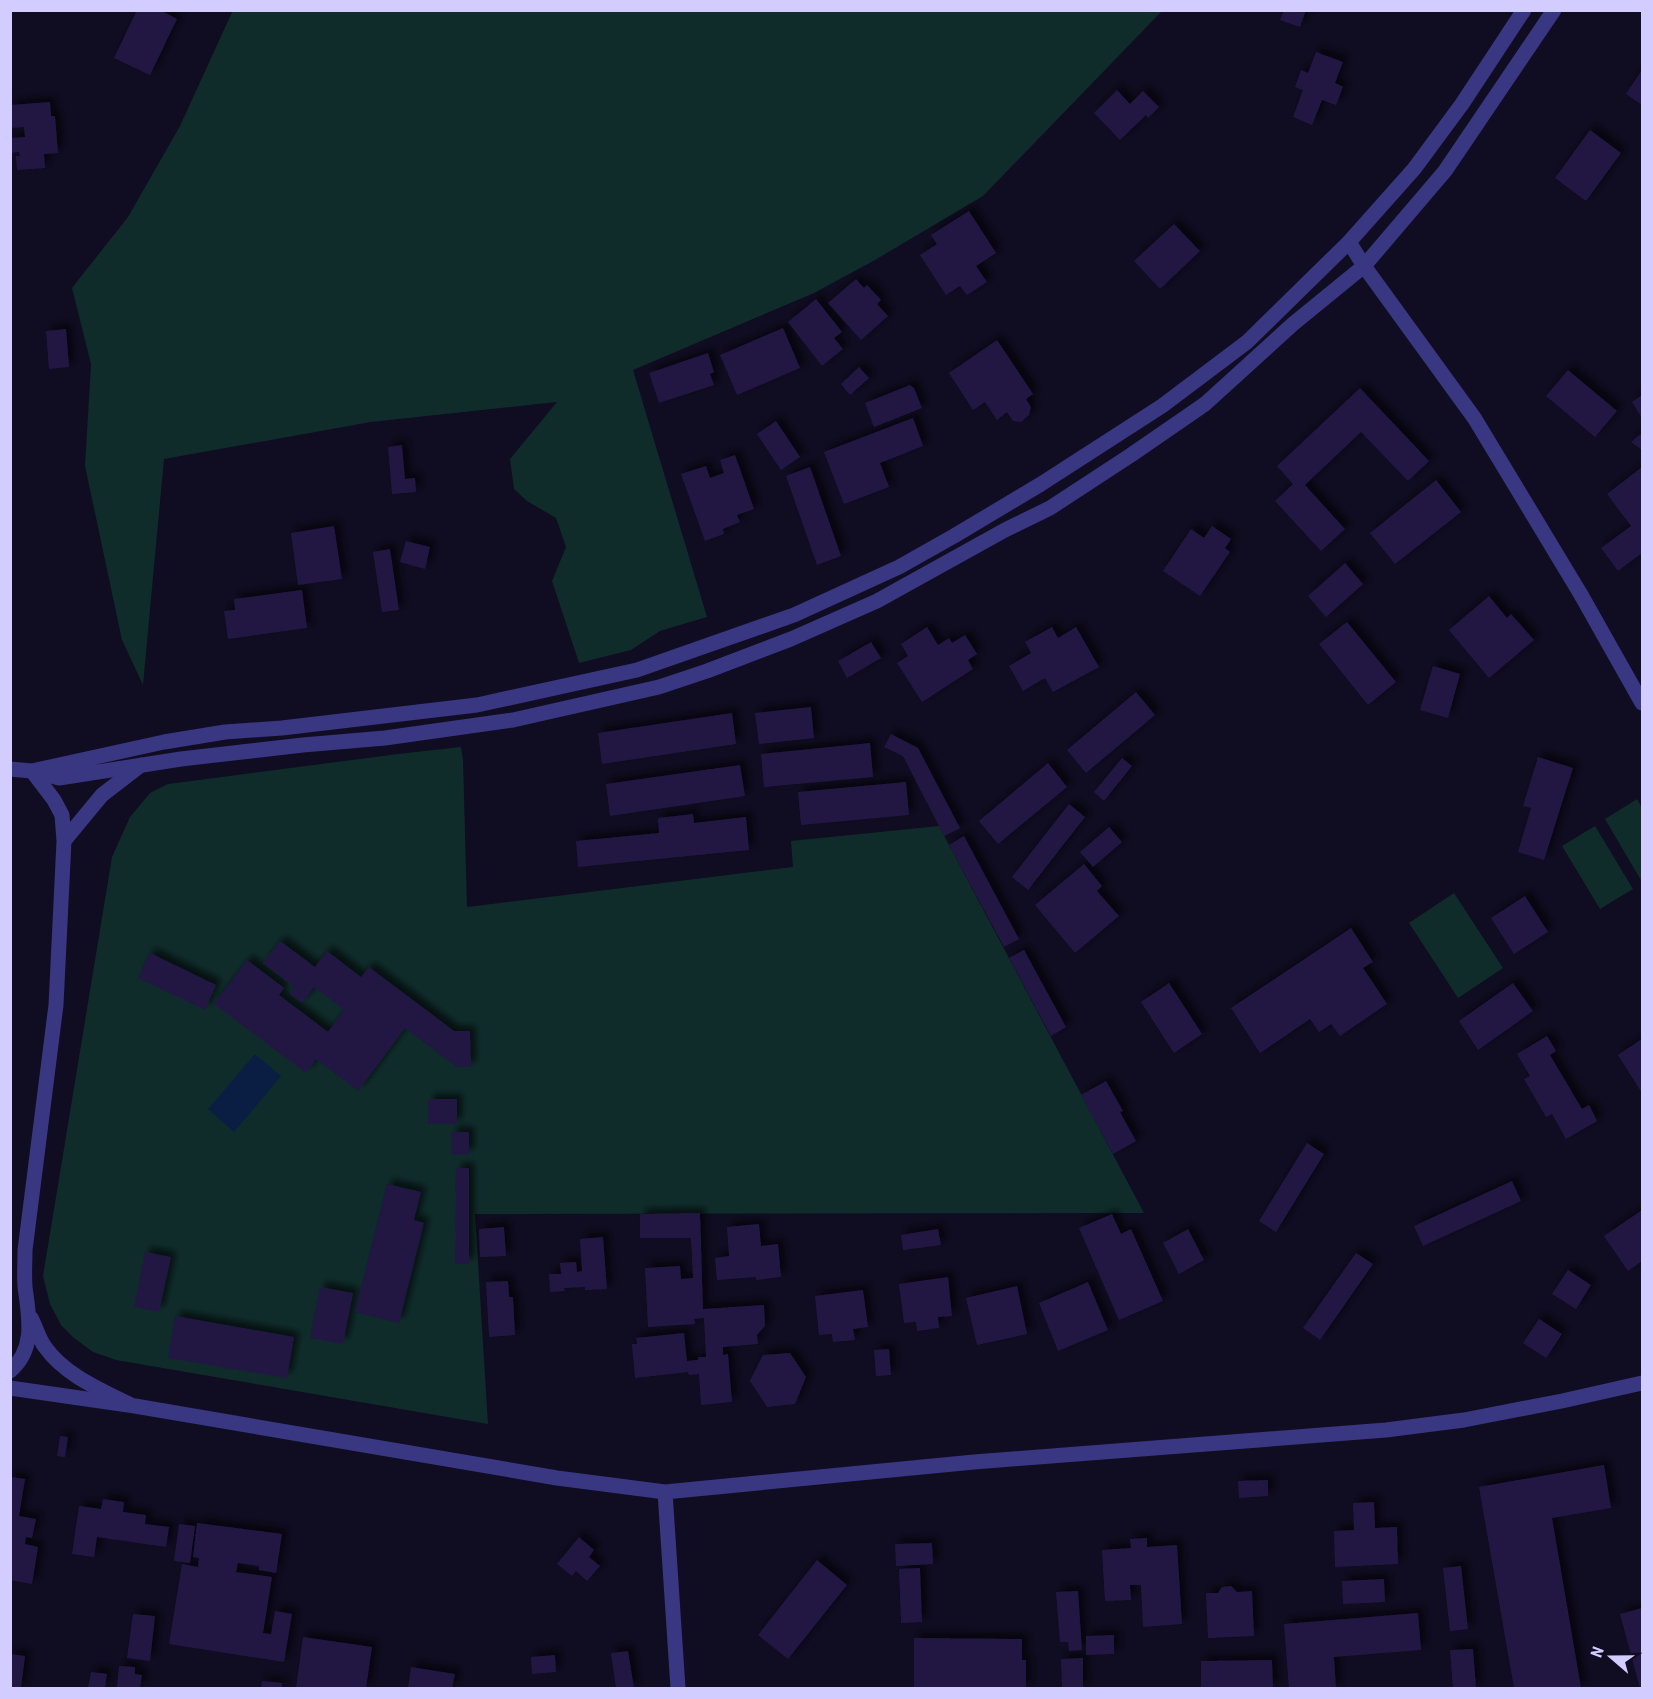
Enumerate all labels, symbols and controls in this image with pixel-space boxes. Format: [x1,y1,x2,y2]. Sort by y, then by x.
north arrow [1581,1627,1641,1687]
text: N [1587,1644,1608,1660]

